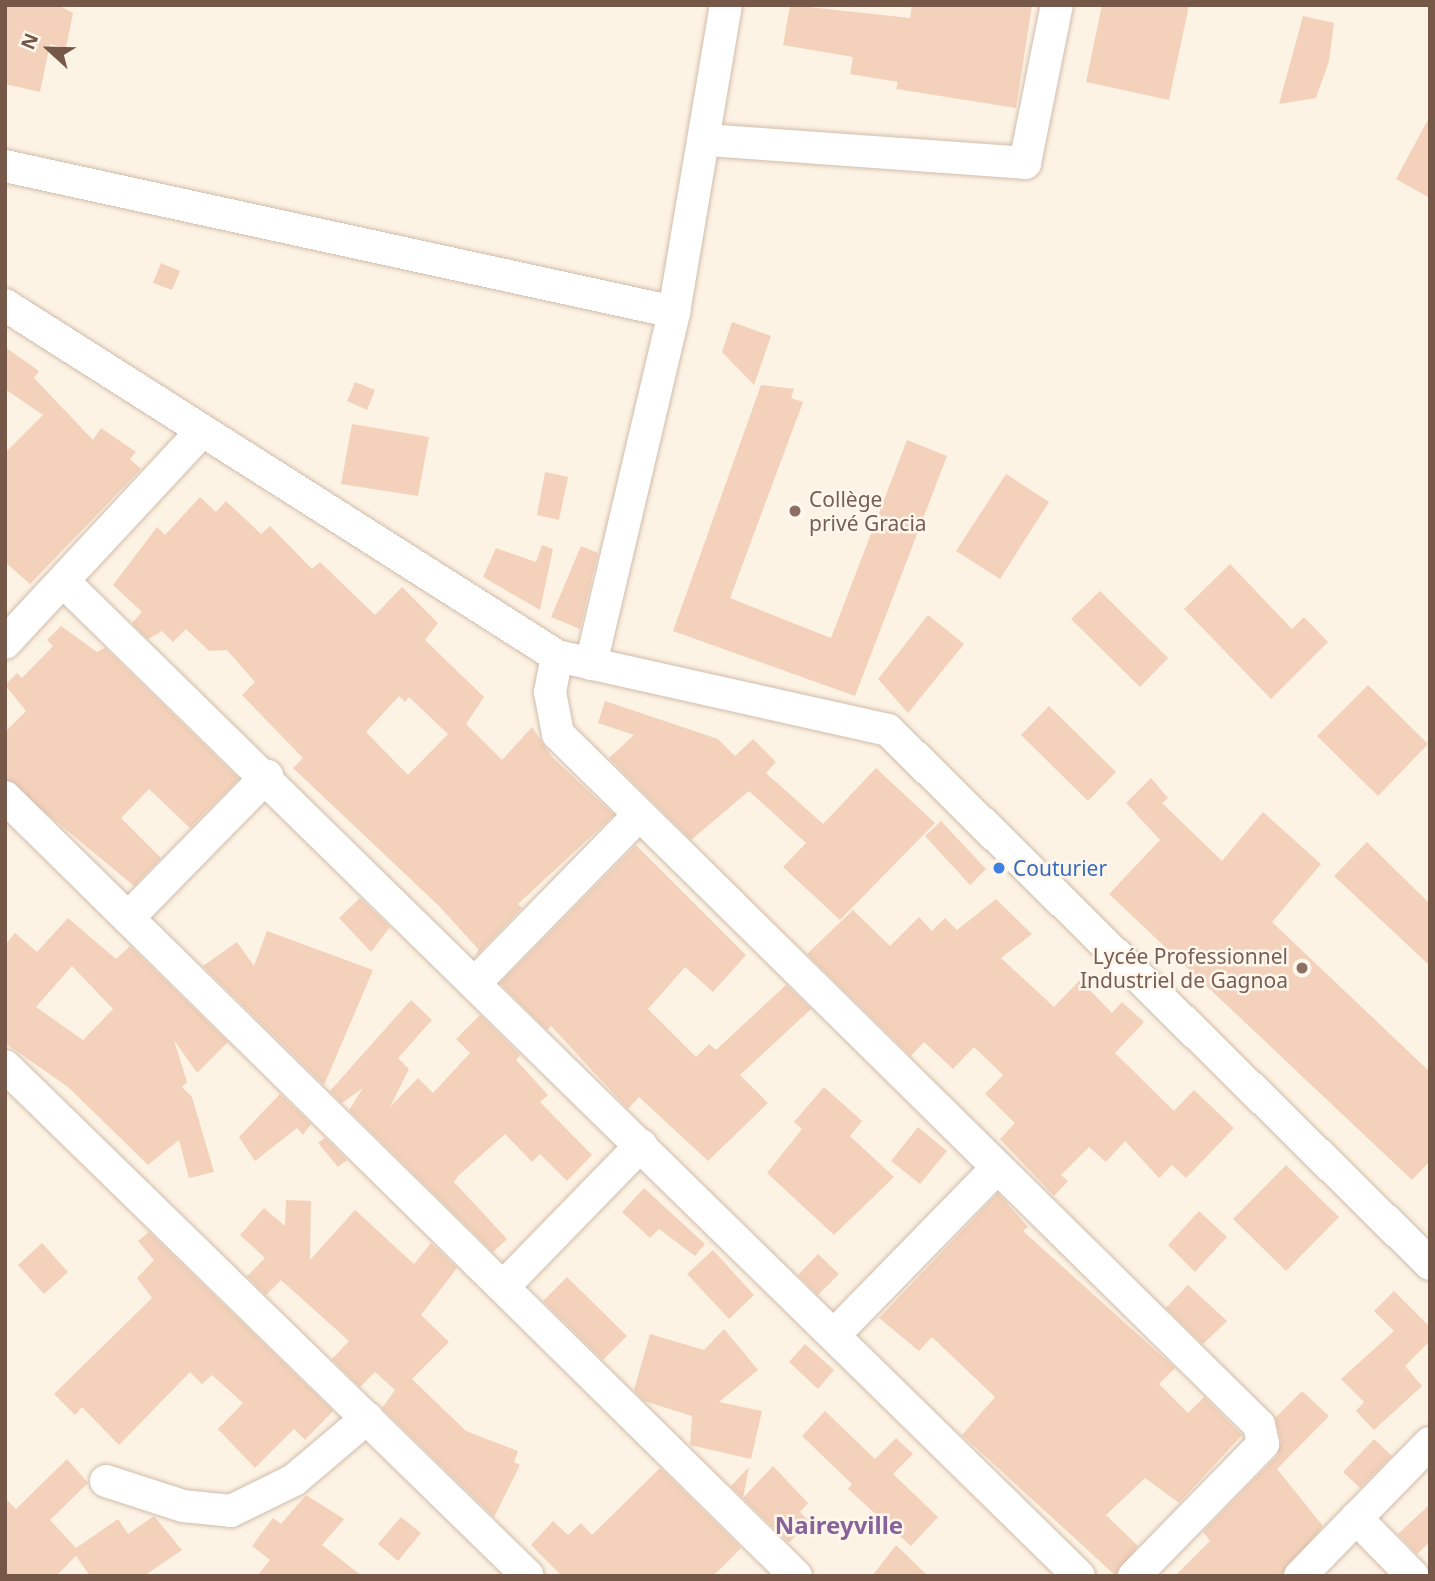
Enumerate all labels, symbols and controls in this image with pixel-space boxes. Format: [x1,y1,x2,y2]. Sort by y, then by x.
north arrow [14,14,84,84]
text: N [15,29,44,53]
place label: Collège privé Gracia [809,486,927,536]
marker: Collège privé Gracia [787,503,803,519]
place label: Couturier [1013,855,1107,881]
marker: Couturier [991,860,1007,876]
place label: Lycée Professionnel Industriel de Gagnoa [1080,943,1288,993]
marker: Lycée Professionnel Industriel de Gagnoa [1294,960,1310,976]
district label: Naireyville [775,1511,903,1539]

